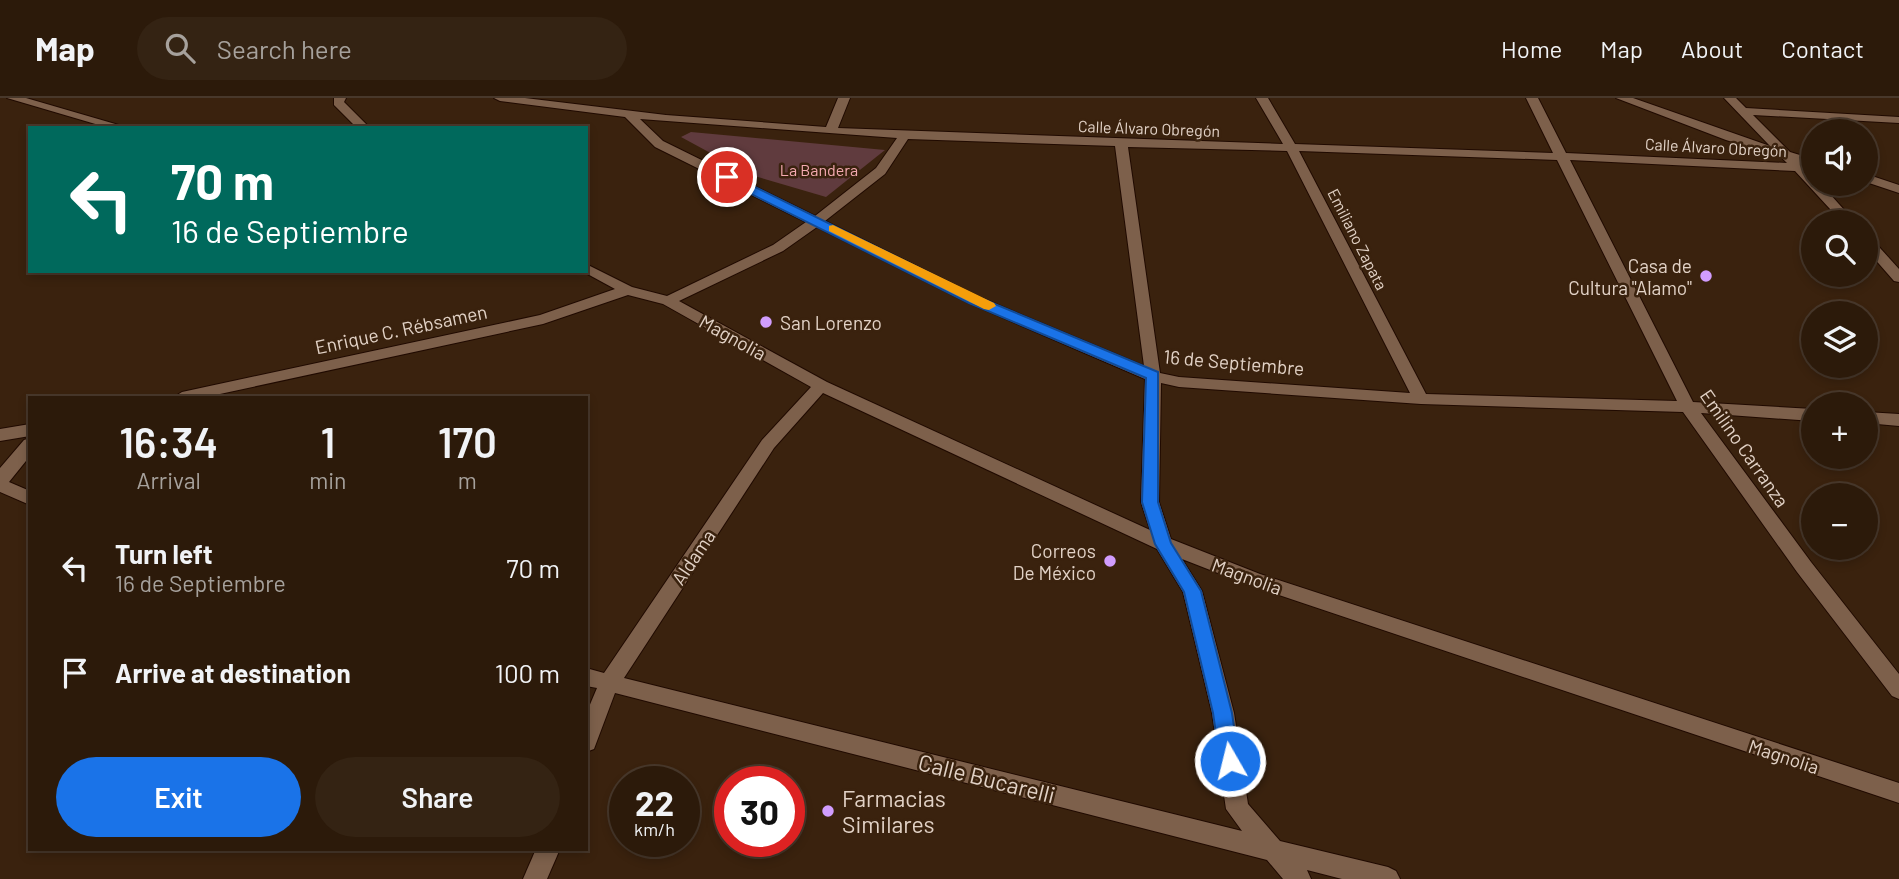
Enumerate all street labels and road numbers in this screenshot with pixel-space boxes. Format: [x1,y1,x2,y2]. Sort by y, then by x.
street label: Calle Álvaro Obregón [1078,116,1220,140]
street label: Calle Álvaro Obregón [1644,134,1788,160]
street label: Emiliano Zapata [1324,185,1392,293]
street label: Enrique C. Rébsamen [313,300,489,358]
street label: Magnolia [696,309,770,365]
street label: 16 de Septiembre [1163,344,1305,380]
street label: Emilino Carranza [1696,385,1794,511]
street label: Aldama [666,525,720,589]
street label: Magnolia [1209,553,1285,599]
street label: Magnolia [1746,734,1822,778]
street label: Calle Bucarelli [916,747,1058,809]

